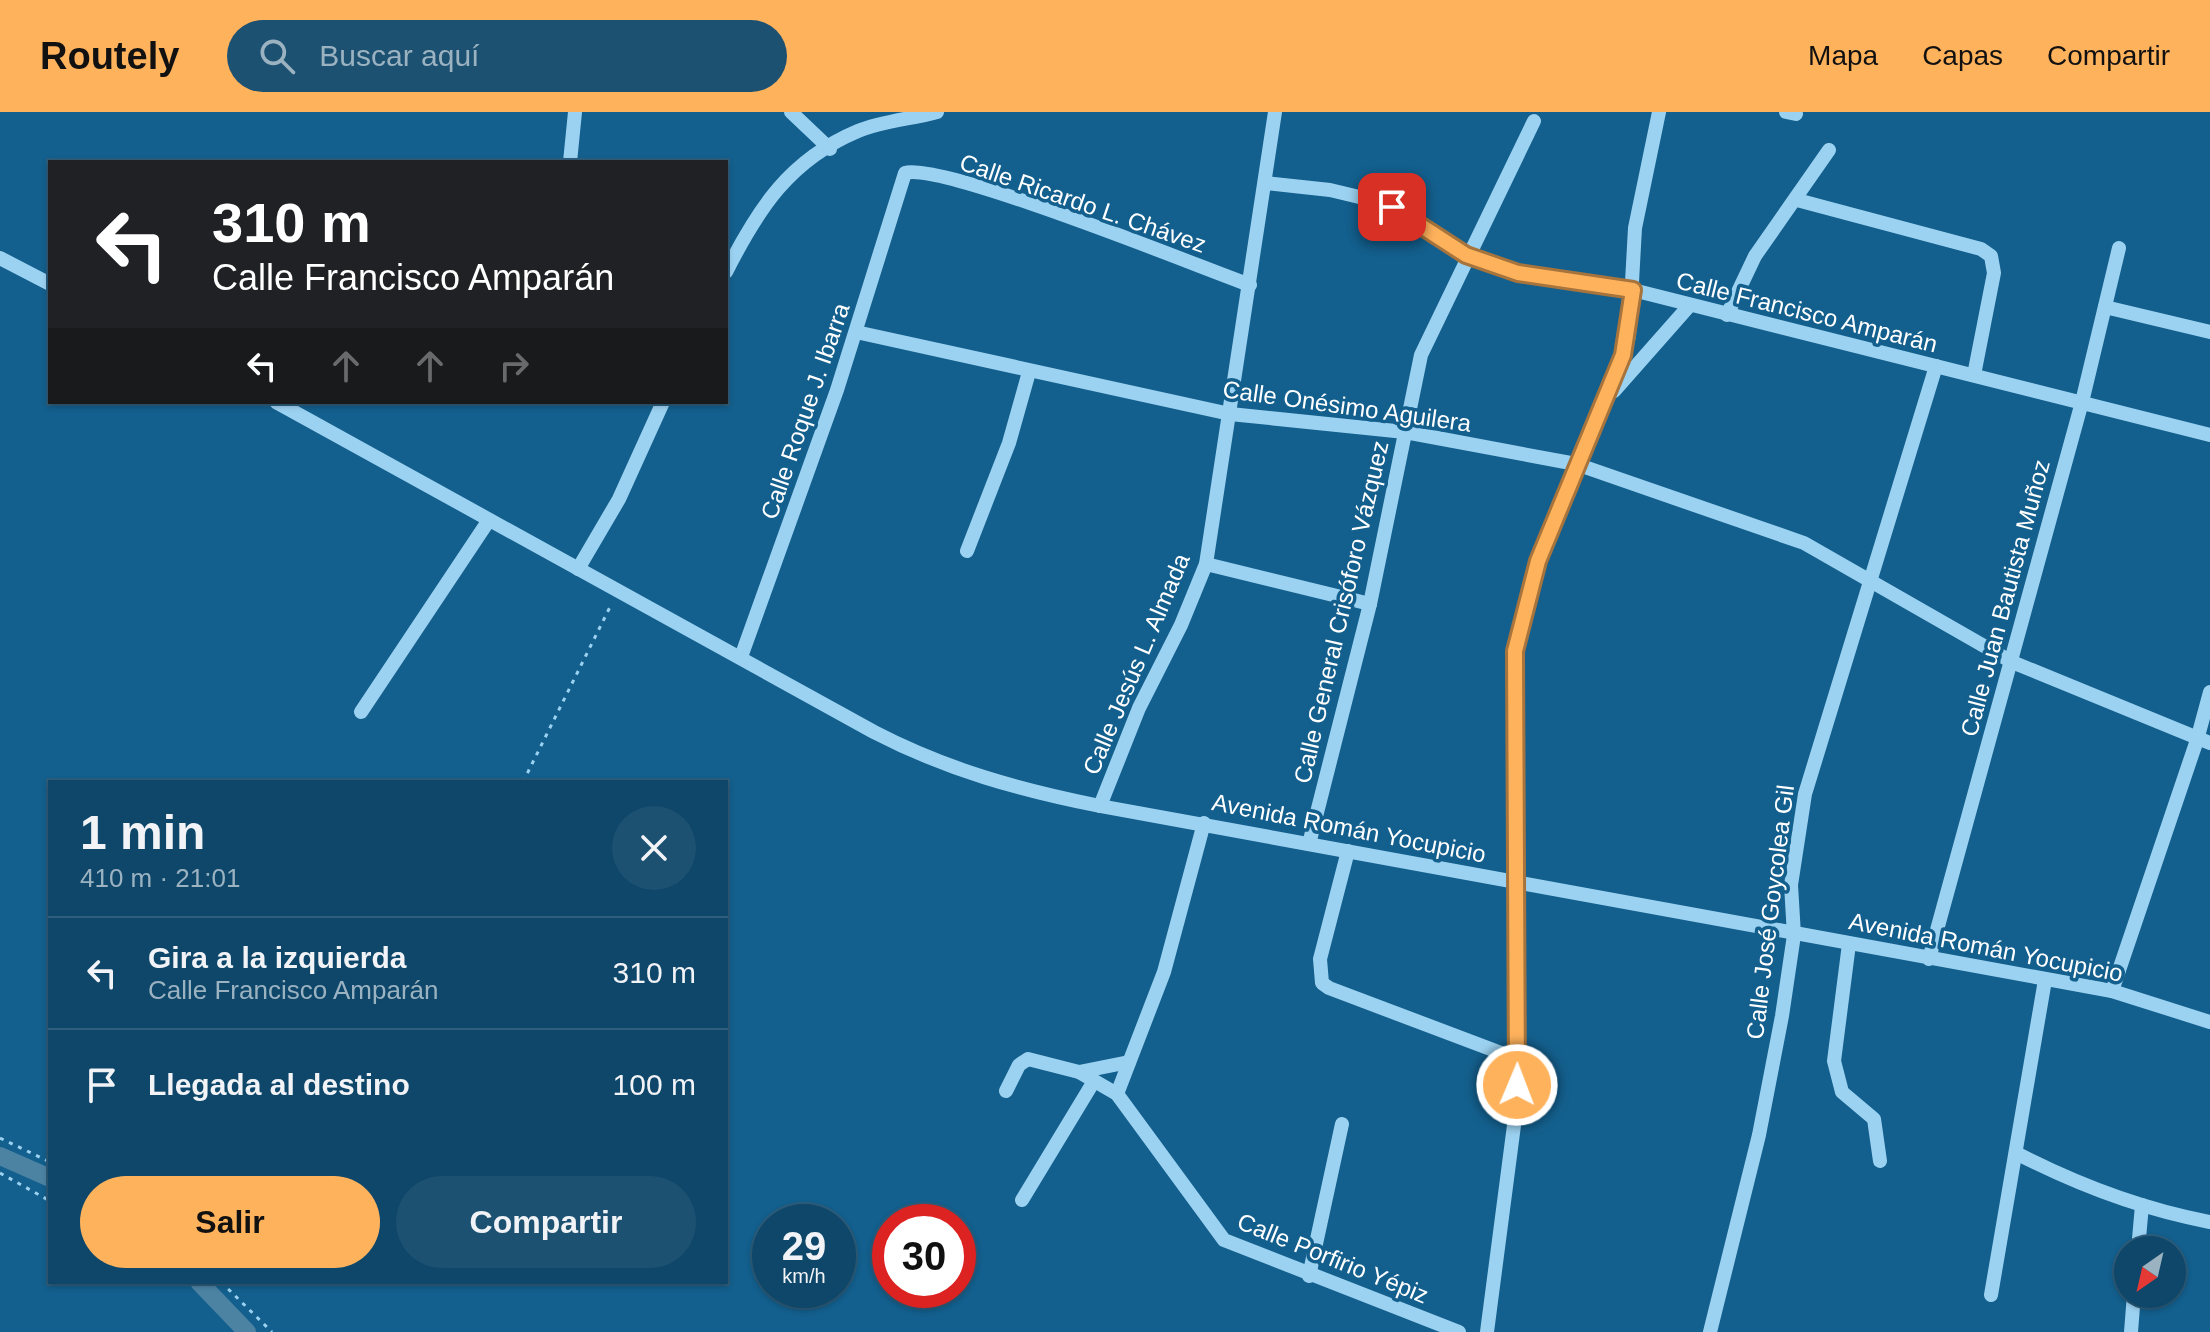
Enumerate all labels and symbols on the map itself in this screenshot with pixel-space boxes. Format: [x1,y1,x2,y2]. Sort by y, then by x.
street label: Calle Ricardo L. Chávez [956,148,1210,258]
pin [1358,173,1426,241]
street label: Calle Francisco Amparán [1674,266,1940,358]
street label: Calle Roque J. Ibarra [755,299,855,523]
street label: Calle Onésimo Aguilera [1221,375,1474,437]
street label: Calle General Crisóforo Vázquez [1288,438,1394,786]
street label: Calle Juan Bautista Muñoz [1955,457,2055,739]
street label: Calle Jesús L. Almada [1077,549,1195,779]
street label: Calle José Goycolea Gil [1741,783,1799,1041]
street label: Avenida Román Yocupicio [1210,788,1488,868]
street label: Avenida Román Yocupicio [1847,907,2125,987]
position arrow [1475,1043,1559,1127]
speed limit sign: 30 [872,1204,976,1308]
street label: Calle Porfirio Yépiz [1234,1207,1432,1309]
north arrow [2114,1236,2186,1308]

